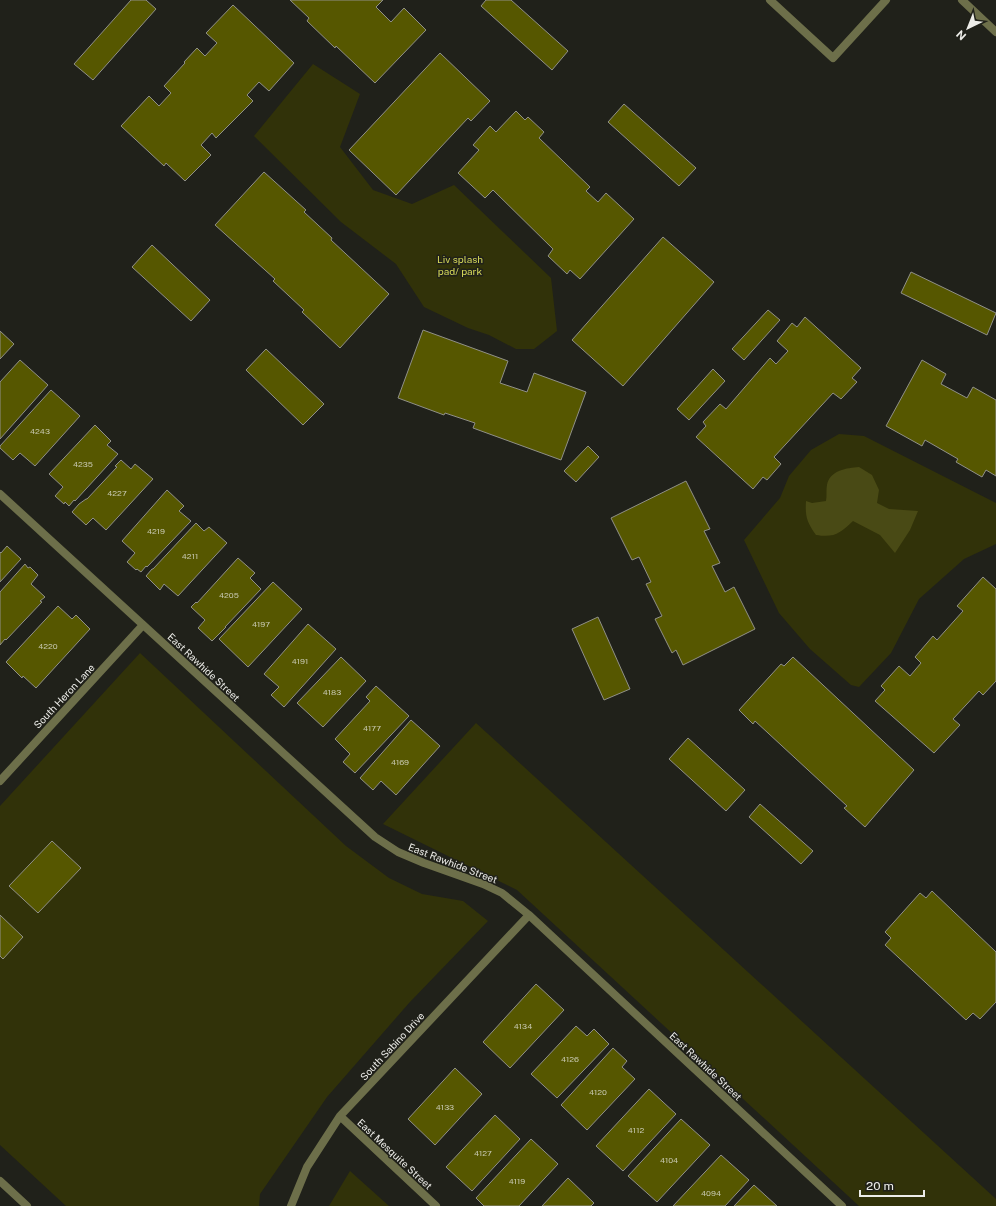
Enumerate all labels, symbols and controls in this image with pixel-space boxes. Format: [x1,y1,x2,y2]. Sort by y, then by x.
north arrow [948,8,988,48]
text: N [954,28,968,43]
park label: Liv splash pad/ park [437,253,483,277]
house number: 4243 [30,426,50,436]
house number: 4235 [73,459,93,469]
house number: 4227 [107,488,127,498]
house number: 4219 [147,526,165,536]
house number: 4211 [182,551,198,561]
house number: 4205 [219,590,239,600]
house number: 4197 [252,619,270,629]
street label: East Rawhide Street [165,630,243,704]
house number: 4220 [38,641,58,651]
house number: 4191 [292,656,308,666]
street label: South Heron Lane [31,661,97,731]
house number: 4183 [323,687,341,697]
house number: 4177 [363,723,381,733]
house number: 4169 [391,757,409,767]
street label: East Rawhide Street [407,841,499,886]
street label: South Sabino Drive [357,1009,427,1083]
house number: 4134 [514,1021,532,1031]
street label: East Rawhide Street [667,1029,745,1103]
house number: 4126 [561,1054,579,1064]
house number: 4120 [589,1087,607,1097]
house number: 4133 [436,1102,454,1112]
street label: East Mesquite Street [355,1116,435,1192]
house number: 4112 [628,1125,644,1135]
house number: 4127 [474,1148,492,1158]
house number: 4104 [660,1155,678,1165]
scale bar [860,1172,924,1198]
house number: 4119 [509,1176,525,1186]
text: 20 m [866,1179,894,1193]
house number: 4094 [701,1188,721,1198]

